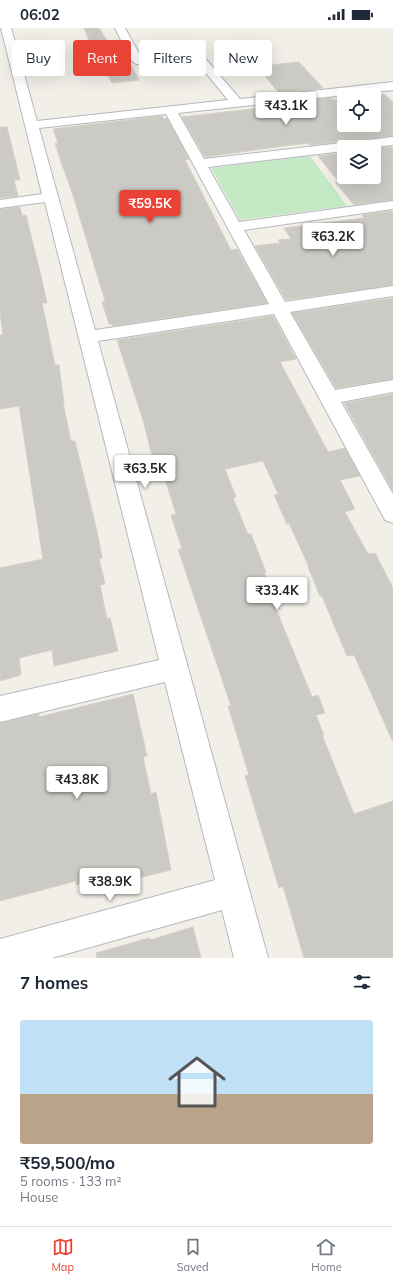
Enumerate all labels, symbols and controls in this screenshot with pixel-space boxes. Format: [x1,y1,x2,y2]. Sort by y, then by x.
text: 06:02 [20,5,60,24]
chip: Buy [12,40,65,76]
chip: Rent [73,40,131,76]
chip: Filters [139,40,206,76]
chip: New [214,40,272,76]
map controls [337,88,381,184]
button: locate [337,88,381,132]
pin: ₹43.1K [253,92,319,126]
text: ₹43.1K [264,97,308,113]
button: layers [337,140,381,184]
pin: ₹59.5K [117,190,183,224]
text: ₹59.5K [128,195,172,211]
pin: ₹63.2K [300,223,366,257]
text: ₹63.2K [311,228,355,244]
pin: ₹63.5K [112,455,178,489]
text: ₹63.5K [123,460,167,476]
pin: ₹33.4K [244,577,310,611]
text: ₹33.4K [255,582,299,598]
pin: ₹43.8K [44,766,110,800]
text: ₹43.8K [55,771,99,787]
pin: ₹38.9K [77,868,143,902]
text: ₹38.9K [88,873,132,889]
icon: filters [351,971,373,993]
text: 7 homes [20,972,88,993]
icon: home [161,1046,233,1118]
text: ₹59,500/mo [20,1152,115,1173]
text: 5 rooms · 133 m² [20,1173,121,1189]
text: House [20,1189,58,1205]
tab: Map [51,1236,74,1274]
tab: Saved [177,1236,209,1274]
tab: Home [311,1236,342,1274]

